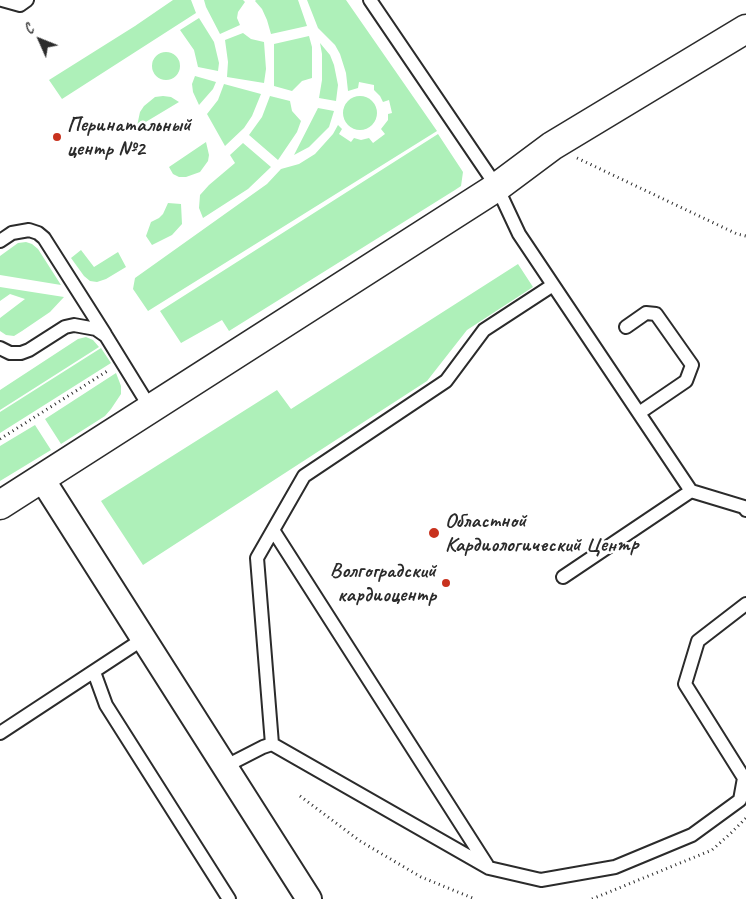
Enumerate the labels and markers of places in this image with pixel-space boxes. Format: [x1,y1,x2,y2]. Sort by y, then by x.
place label: Перинатальный центр №2 [67,112,191,162]
marker: Перинатальный центр №2 [51,131,63,143]
place label: Областной Кардиологический Центр [445,508,639,558]
marker: Областной Кардиологический Центр [427,526,441,540]
place label: Волгоградский кардиоцентр [330,558,436,608]
marker: Волгоградский кардиоцентр [440,577,452,589]

